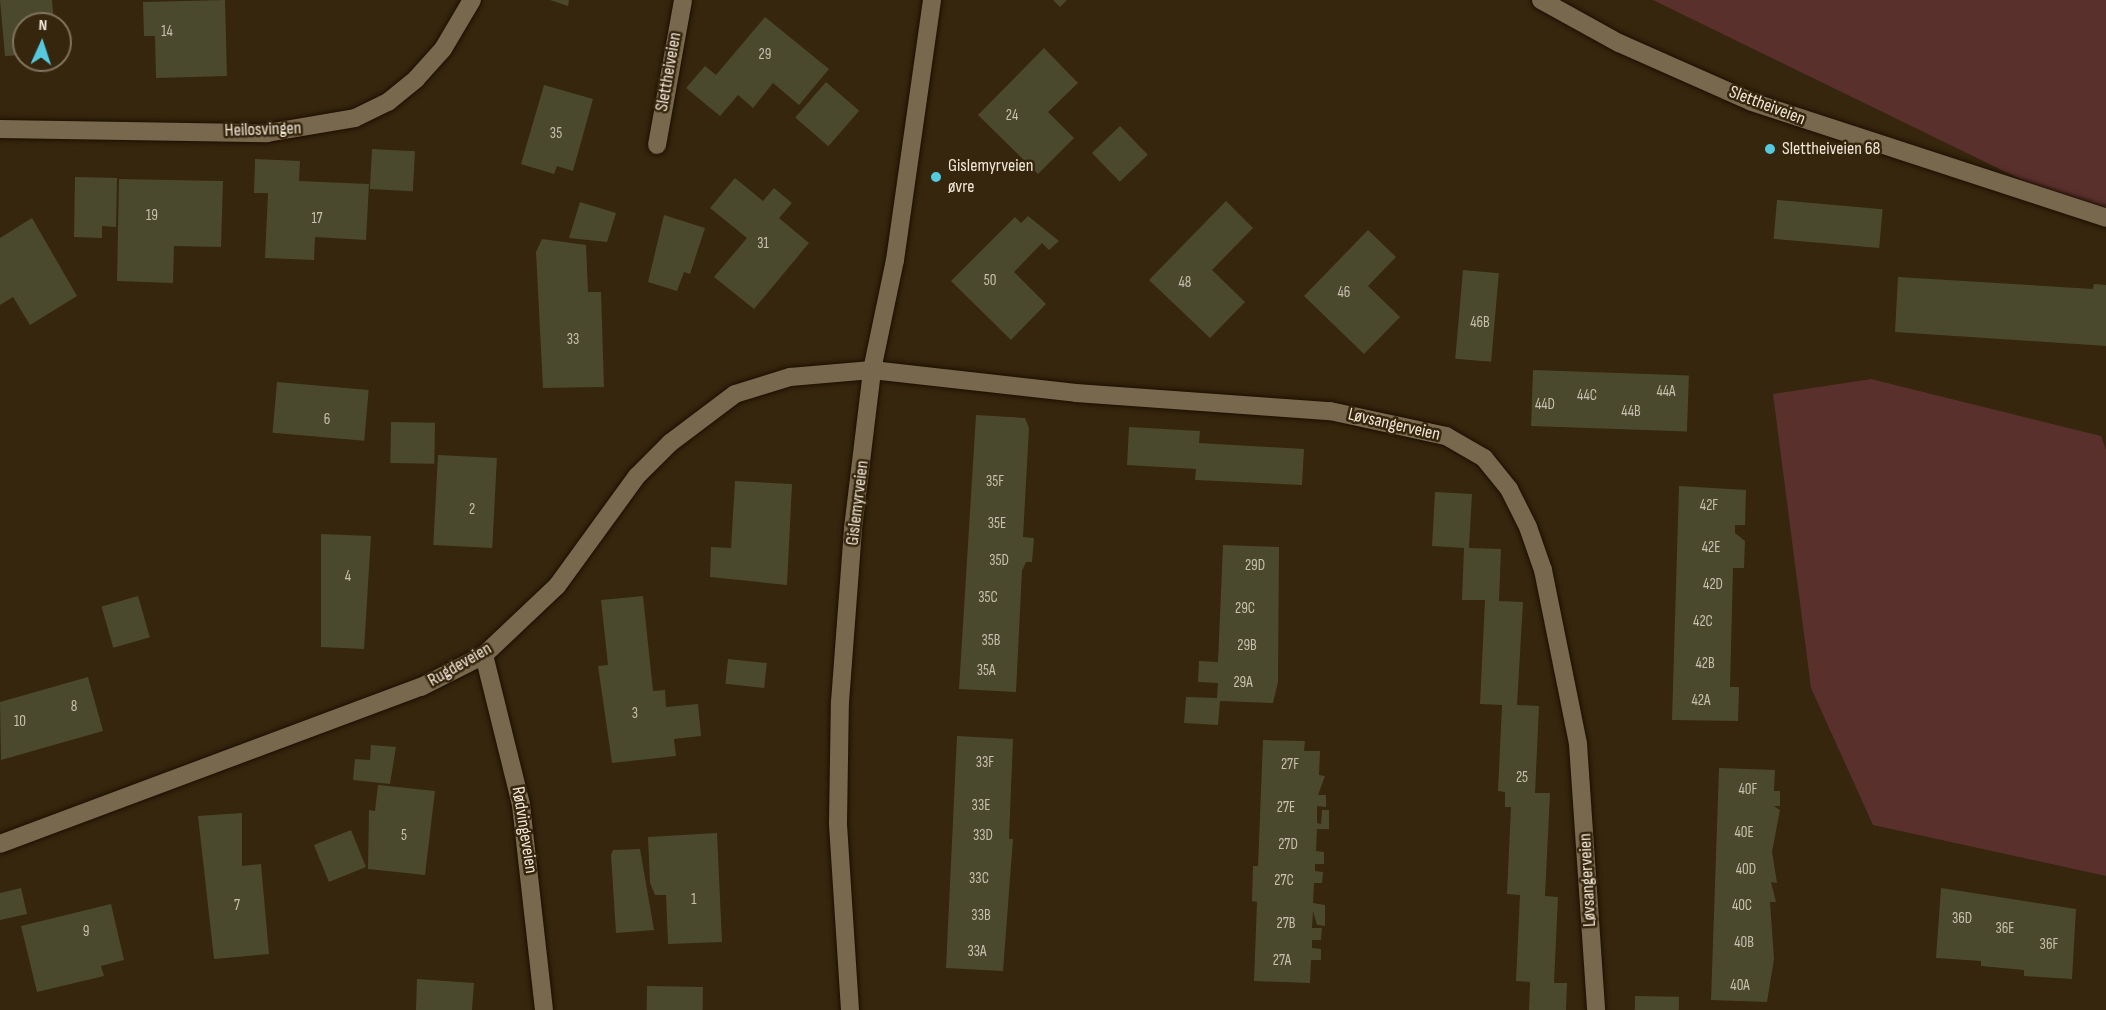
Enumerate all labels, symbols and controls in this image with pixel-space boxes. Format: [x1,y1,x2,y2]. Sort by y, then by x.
north arrow [12,12,72,72]
text: N [38,16,48,35]
house number: 14 [161,23,173,41]
street label: Slettheiveien [651,31,687,113]
house number: 29 [759,46,771,64]
street label: Slettheiveien [1726,82,1808,130]
house number: 24 [1006,107,1018,125]
street label: Heilosvingen [224,118,302,142]
house number: 35 [550,125,562,143]
place label: Slettheiveien 68 [1782,138,1880,160]
marker: Slettheiveien 68 [1763,142,1777,156]
place label: Gislemyrveien øvre [948,156,1034,198]
marker: Gislemyrveien øvre [929,170,943,184]
house number: 19 [146,207,158,225]
house number: 17 [311,210,323,228]
house number: 31 [757,235,769,253]
house number: 50 [984,272,996,290]
house number: 48 [1179,274,1191,292]
house number: 46 [1338,284,1350,302]
house number: 46B [1470,314,1490,332]
house number: 33 [567,331,579,349]
house number: 44A [1656,383,1676,401]
house number: 44C [1577,387,1597,405]
house number: 44D [1535,396,1555,414]
house number: 44B [1621,403,1641,421]
street label: Løvsangerveien [1346,404,1442,446]
house number: 6 [324,411,330,429]
street label: Gislemyrveien [842,459,874,547]
house number: 35F [986,473,1004,491]
house number: 42F [1700,497,1718,515]
house number: 2 [469,501,475,519]
house number: 35E [988,515,1006,533]
house number: 42E [1702,539,1720,557]
house number: 35D [989,552,1009,570]
house number: 29D [1245,557,1265,575]
house number: 4 [345,568,351,586]
house number: 42D [1703,576,1723,594]
house number: 35C [978,589,998,607]
house number: 29C [1235,600,1255,618]
house number: 42C [1693,613,1713,631]
house number: 35B [982,632,1000,650]
house number: 29B [1237,637,1257,655]
street label: Rugdeveien [424,638,496,692]
house number: 42B [1695,655,1715,673]
house number: 35A [977,662,995,680]
house number: 29A [1233,674,1253,692]
house number: 42A [1692,692,1710,710]
house number: 8 [71,698,77,716]
house number: 3 [632,705,638,723]
house number: 10 [14,713,26,731]
house number: 33F [976,754,994,772]
house number: 27F [1281,756,1299,774]
house number: 25 [1516,769,1528,787]
house number: 40F [1739,781,1757,799]
street label: Rødvingeveien [506,785,542,875]
house number: 33E [972,797,990,815]
house number: 27E [1277,799,1295,817]
house number: 40E [1734,824,1754,842]
house number: 5 [401,827,407,845]
house number: 33D [973,827,993,845]
street label: Løvsangerveien [1575,833,1601,927]
house number: 27D [1278,836,1298,854]
house number: 40D [1736,861,1756,879]
house number: 33C [969,870,989,888]
house number: 27C [1274,872,1294,890]
house number: 1 [691,891,697,909]
house number: 7 [234,897,240,915]
house number: 40C [1732,897,1752,915]
house number: 33B [971,907,991,925]
house number: 36D [1952,910,1972,928]
house number: 27B [1277,915,1295,933]
house number: 36E [1995,920,2015,938]
house number: 9 [83,923,89,941]
house number: 40B [1734,934,1754,952]
house number: 36F [2040,936,2058,954]
house number: 33A [967,943,987,961]
house number: 27A [1273,952,1291,970]
house number: 40A [1730,977,1750,995]

